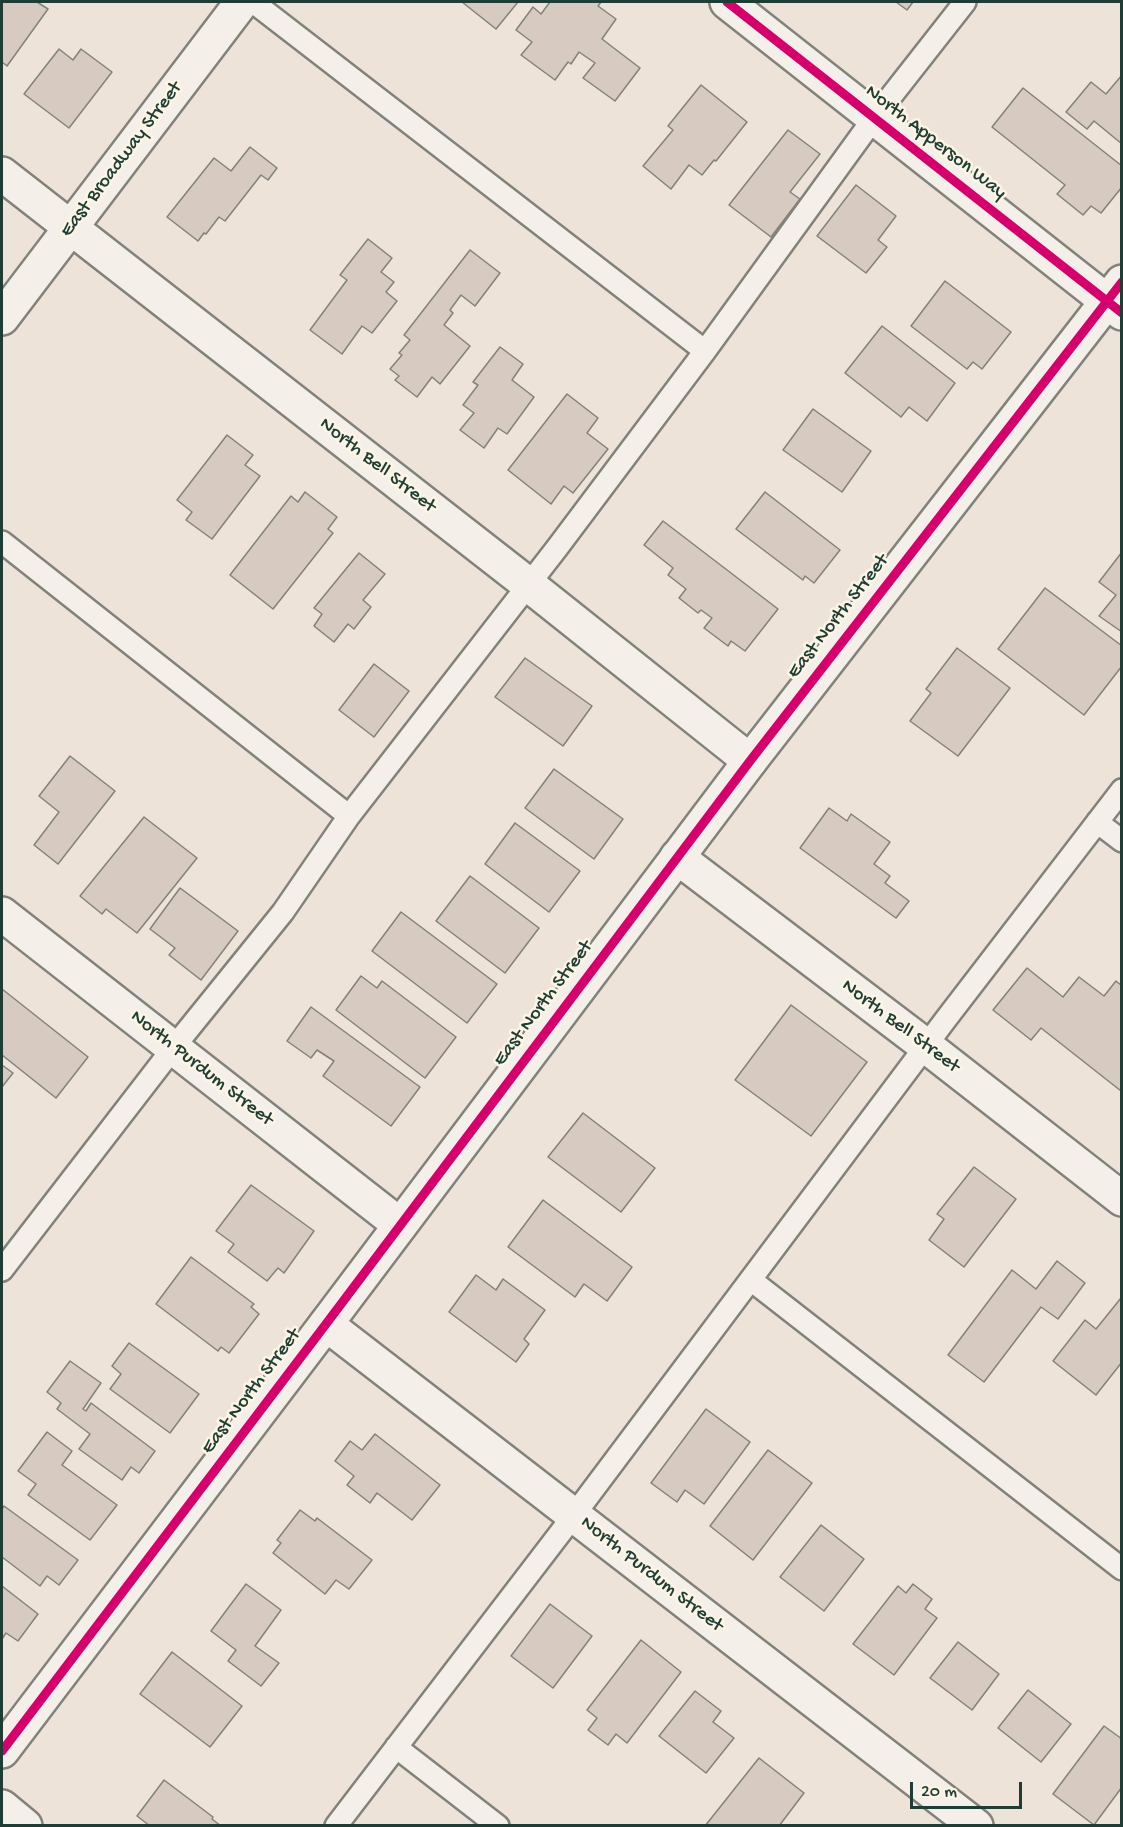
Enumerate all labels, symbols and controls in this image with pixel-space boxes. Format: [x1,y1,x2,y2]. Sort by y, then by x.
street label: East Broadway Street [56,77,188,243]
street label: North Apperson Way [859,80,1011,206]
street label: North Bell Street [314,413,440,519]
street label: East North Street [783,550,895,684]
street label: East North Street [489,936,599,1072]
street label: North Bell Street [836,975,964,1079]
street label: North Purdum Street [125,1006,277,1132]
street label: East North Street [197,1324,307,1460]
street label: North Purdum Street [575,1512,727,1638]
scale bar [913,1770,1026,1808]
text: 20 m [921,1782,957,1803]

